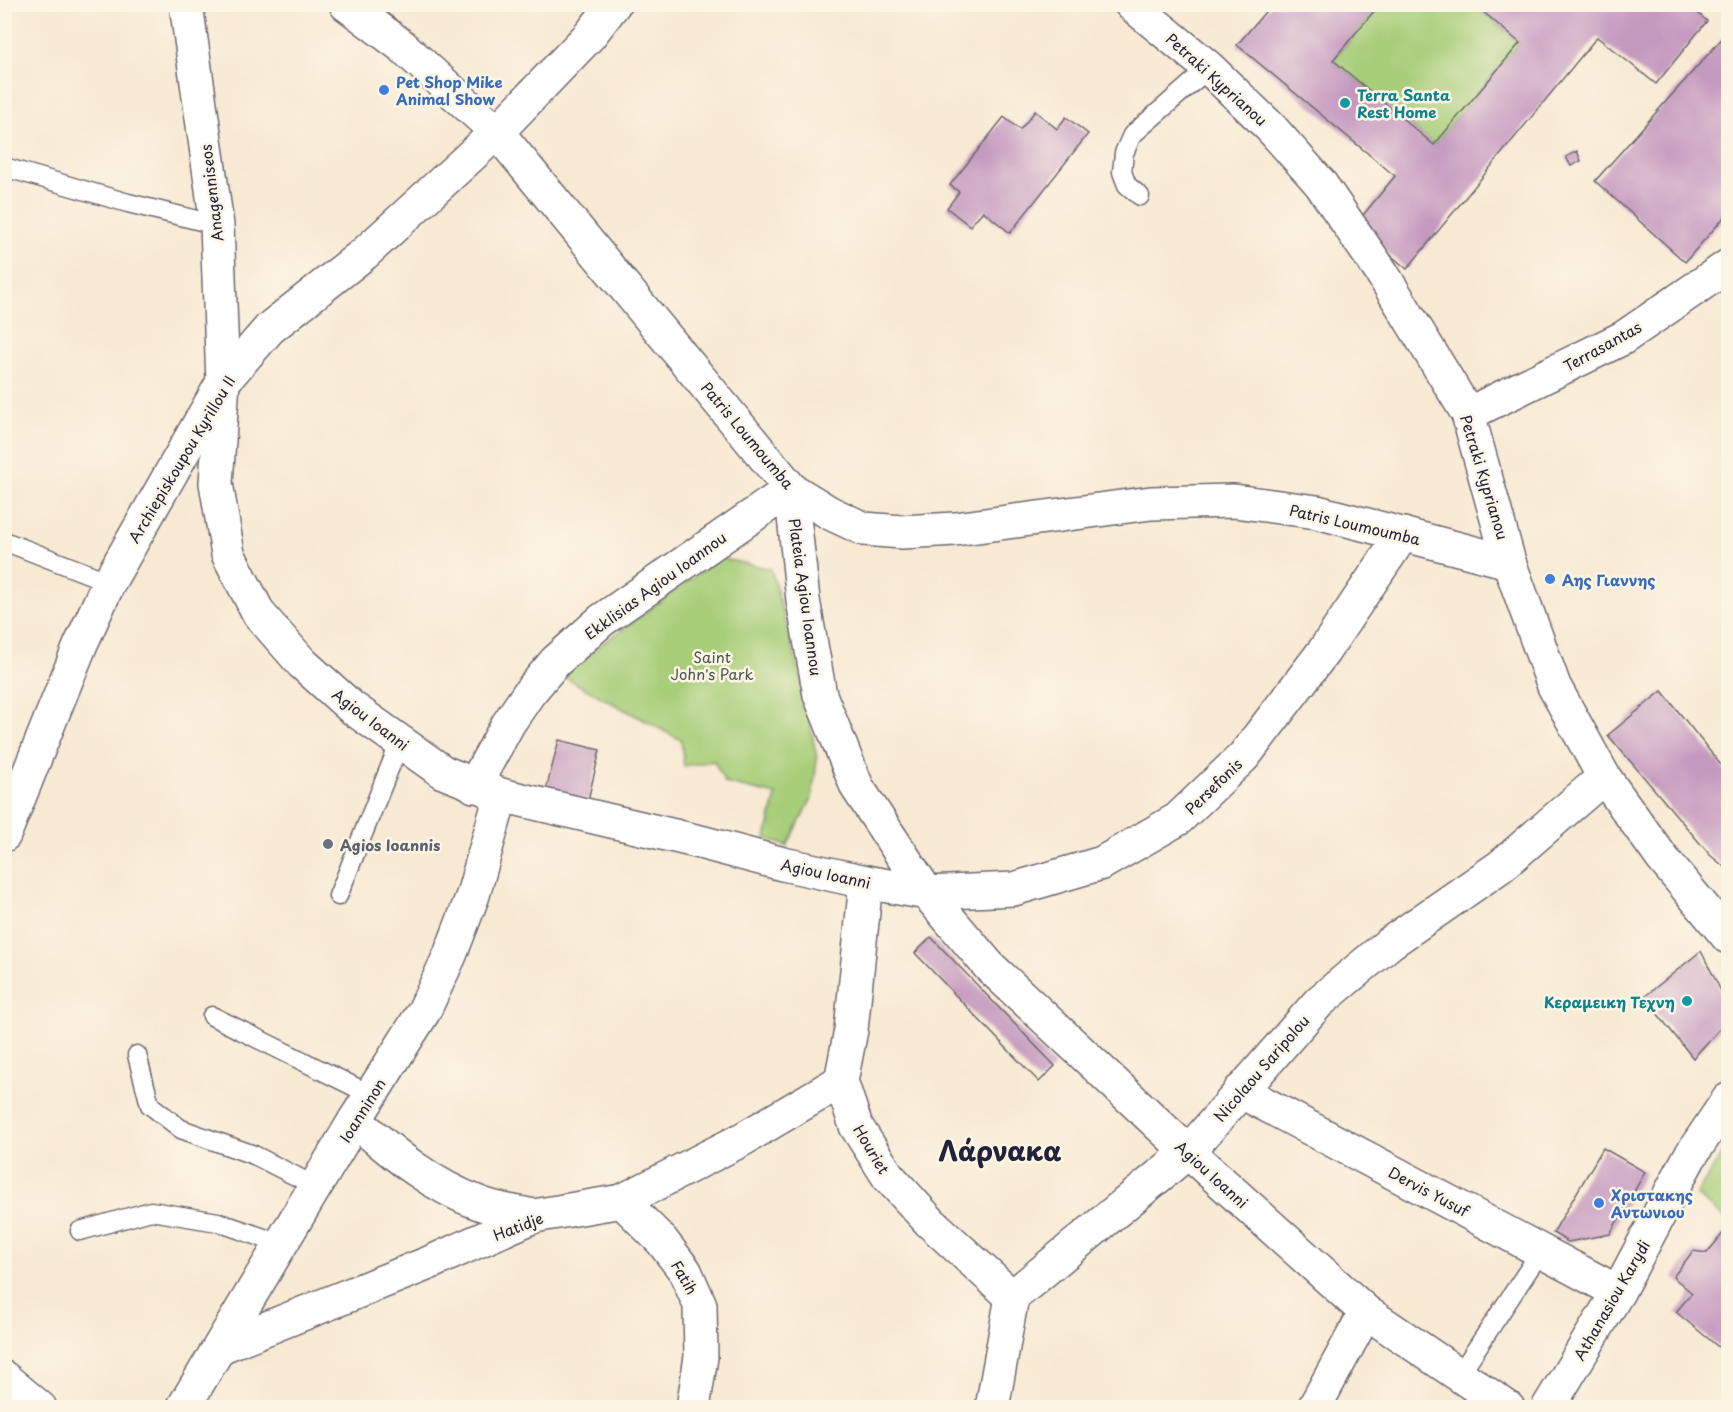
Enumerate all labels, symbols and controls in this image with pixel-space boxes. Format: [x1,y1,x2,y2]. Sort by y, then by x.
street label: Petraki Kyprianou [1161,27,1273,131]
place label: Pet Shop Mike Animal Show [395,70,503,110]
marker: Pet Shop Mike Animal Show [377,83,391,97]
place label: Terra Santa Rest Home [1357,83,1450,123]
marker: Terra Santa Rest Home [1338,96,1352,110]
street label: Anagenniseos [194,143,228,243]
street label: Terrasantas [1559,315,1645,377]
street label: Archiepiskoupou Kyrillou II [122,371,240,547]
street label: Patris Loumoumba [696,376,800,494]
street label: Petraki Kyprianou [1455,412,1515,542]
street label: Patris Loumoumba [1287,498,1423,550]
street label: Plateia Agiou Ioannou [784,517,828,677]
street label: Ekklisias Agiou Ioannou [579,526,731,644]
place label: Αης Γιαννης [1562,568,1655,591]
marker: Αης Γιαννης [1543,572,1557,586]
park label: Saint John's Park [670,645,754,685]
street label: Agiou Ioanni [328,682,414,756]
street label: Persefonis [1179,752,1247,819]
place label: Agios Ioannis [340,833,440,856]
marker: Agios Ioannis [321,837,335,851]
street label: Agiou Ioanni [779,852,873,894]
place label: Κεραμεικη Τεχνη [1544,990,1675,1013]
marker: Κεραμεικη Τεχνη [1680,994,1694,1008]
street label: Nicolaou Saripolou [1208,1009,1314,1127]
street label: Ioanninon [333,1073,391,1147]
street label: Houriet [848,1120,896,1178]
district label: Λάρνακα [939,1129,1061,1170]
street label: Agiou Ioanni [1170,1135,1254,1213]
street label: Dervis Yusuf [1385,1160,1474,1222]
place label: Χριστακης Αντωνιου [1611,1183,1693,1223]
marker: Χριστακης Αντωνιου [1592,1196,1606,1210]
street label: Hatidje [490,1206,546,1246]
street label: Athanasiou Karydi [1567,1235,1655,1365]
street label: Fatih [666,1256,704,1298]

